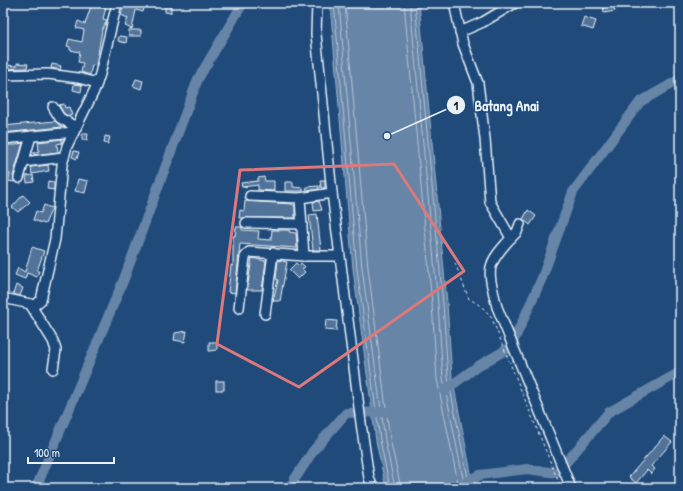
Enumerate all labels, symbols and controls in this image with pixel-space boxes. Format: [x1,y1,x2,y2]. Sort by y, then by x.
callout: Batang Anai [446,92,547,119]
text: Batang Anai [475,95,539,117]
text: 1 [454,97,459,114]
scale bar [28,439,114,465]
text: 100 m [34,444,60,461]

